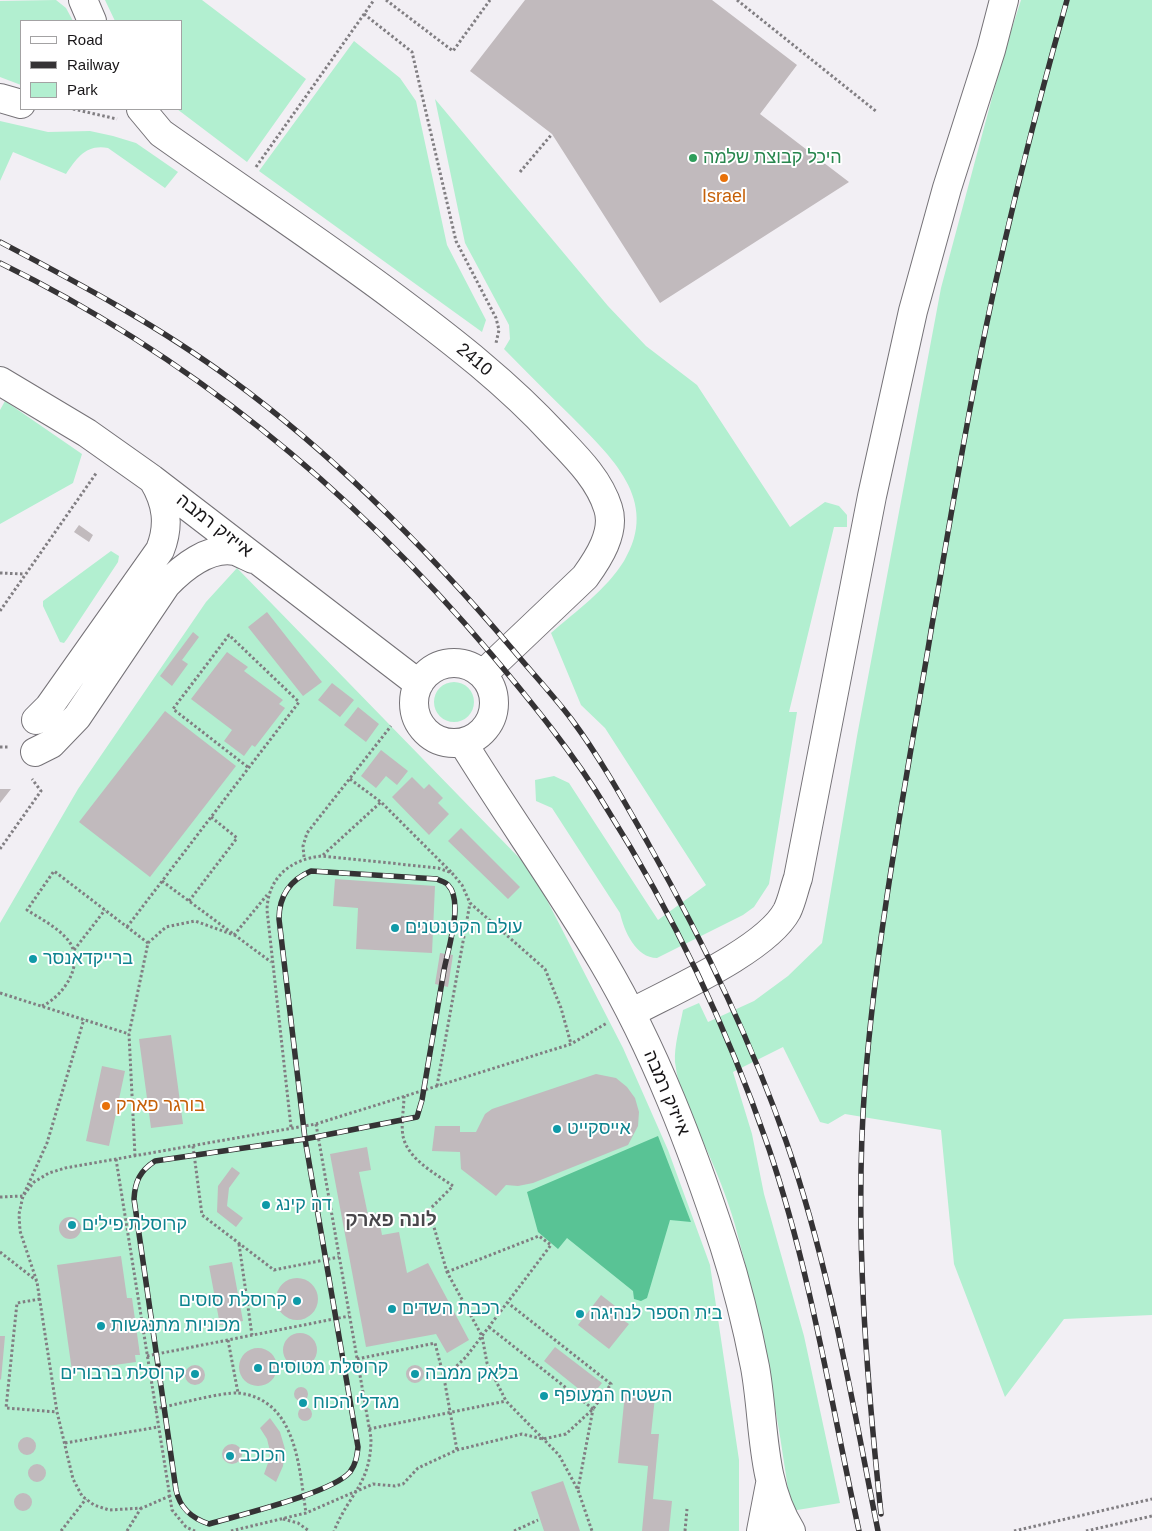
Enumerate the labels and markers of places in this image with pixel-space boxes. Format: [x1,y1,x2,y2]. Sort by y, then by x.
place label: היכל קבוצת שלמה [703,147,842,169]
marker: היכל קבוצת שלמה [687,152,699,164]
marker: Israel [718,172,730,184]
place label: Israel [702,186,746,208]
place label: עולם הקטנטנים [405,917,523,939]
marker: עולם הקטנטנים [389,922,401,934]
place label: ברייקדאנסר [43,948,133,970]
marker: ברייקדאנסר [27,953,39,965]
place label: בורגר פארק [116,1095,205,1117]
marker: בורגר פארק [100,1100,112,1112]
place label: אייסקייט [567,1118,631,1140]
marker: אייסקייט [551,1123,563,1135]
place label: דה קינג [276,1194,332,1216]
marker: דה קינג [260,1199,272,1211]
place label: קרוסלת פילים [82,1214,187,1236]
marker: קרוסלת פילים [66,1219,78,1231]
place label: קרוסלת סוסים [179,1290,287,1312]
marker: קרוסלת סוסים [291,1295,303,1307]
place label: רכבת השדים [402,1298,500,1320]
marker: רכבת השדים [386,1303,398,1315]
place label: בית הספר לנהיגה [590,1303,722,1325]
marker: בית הספר לנהיגה [574,1308,586,1320]
place label: מכוניות מתנגשות [111,1315,241,1337]
marker: מכוניות מתנגשות [95,1320,107,1332]
place label: קרוסלת מטוסים [268,1357,388,1379]
marker: קרוסלת מטוסים [252,1362,264,1374]
place label: קרוסלת ברבורים [60,1363,185,1385]
place label: בלאק ממבה [425,1363,518,1385]
marker: קרוסלת ברבורים [189,1368,201,1380]
marker: בלאק ממבה [409,1368,421,1380]
place label: השטיח המעופף [554,1385,672,1407]
marker: השטיח המעופף [538,1390,550,1402]
place label: מגדלי הכוח [313,1392,400,1414]
marker: מגדלי הכוח [297,1397,309,1409]
place label: הכוכב [240,1445,286,1467]
marker: הכוכב [224,1450,236,1462]

